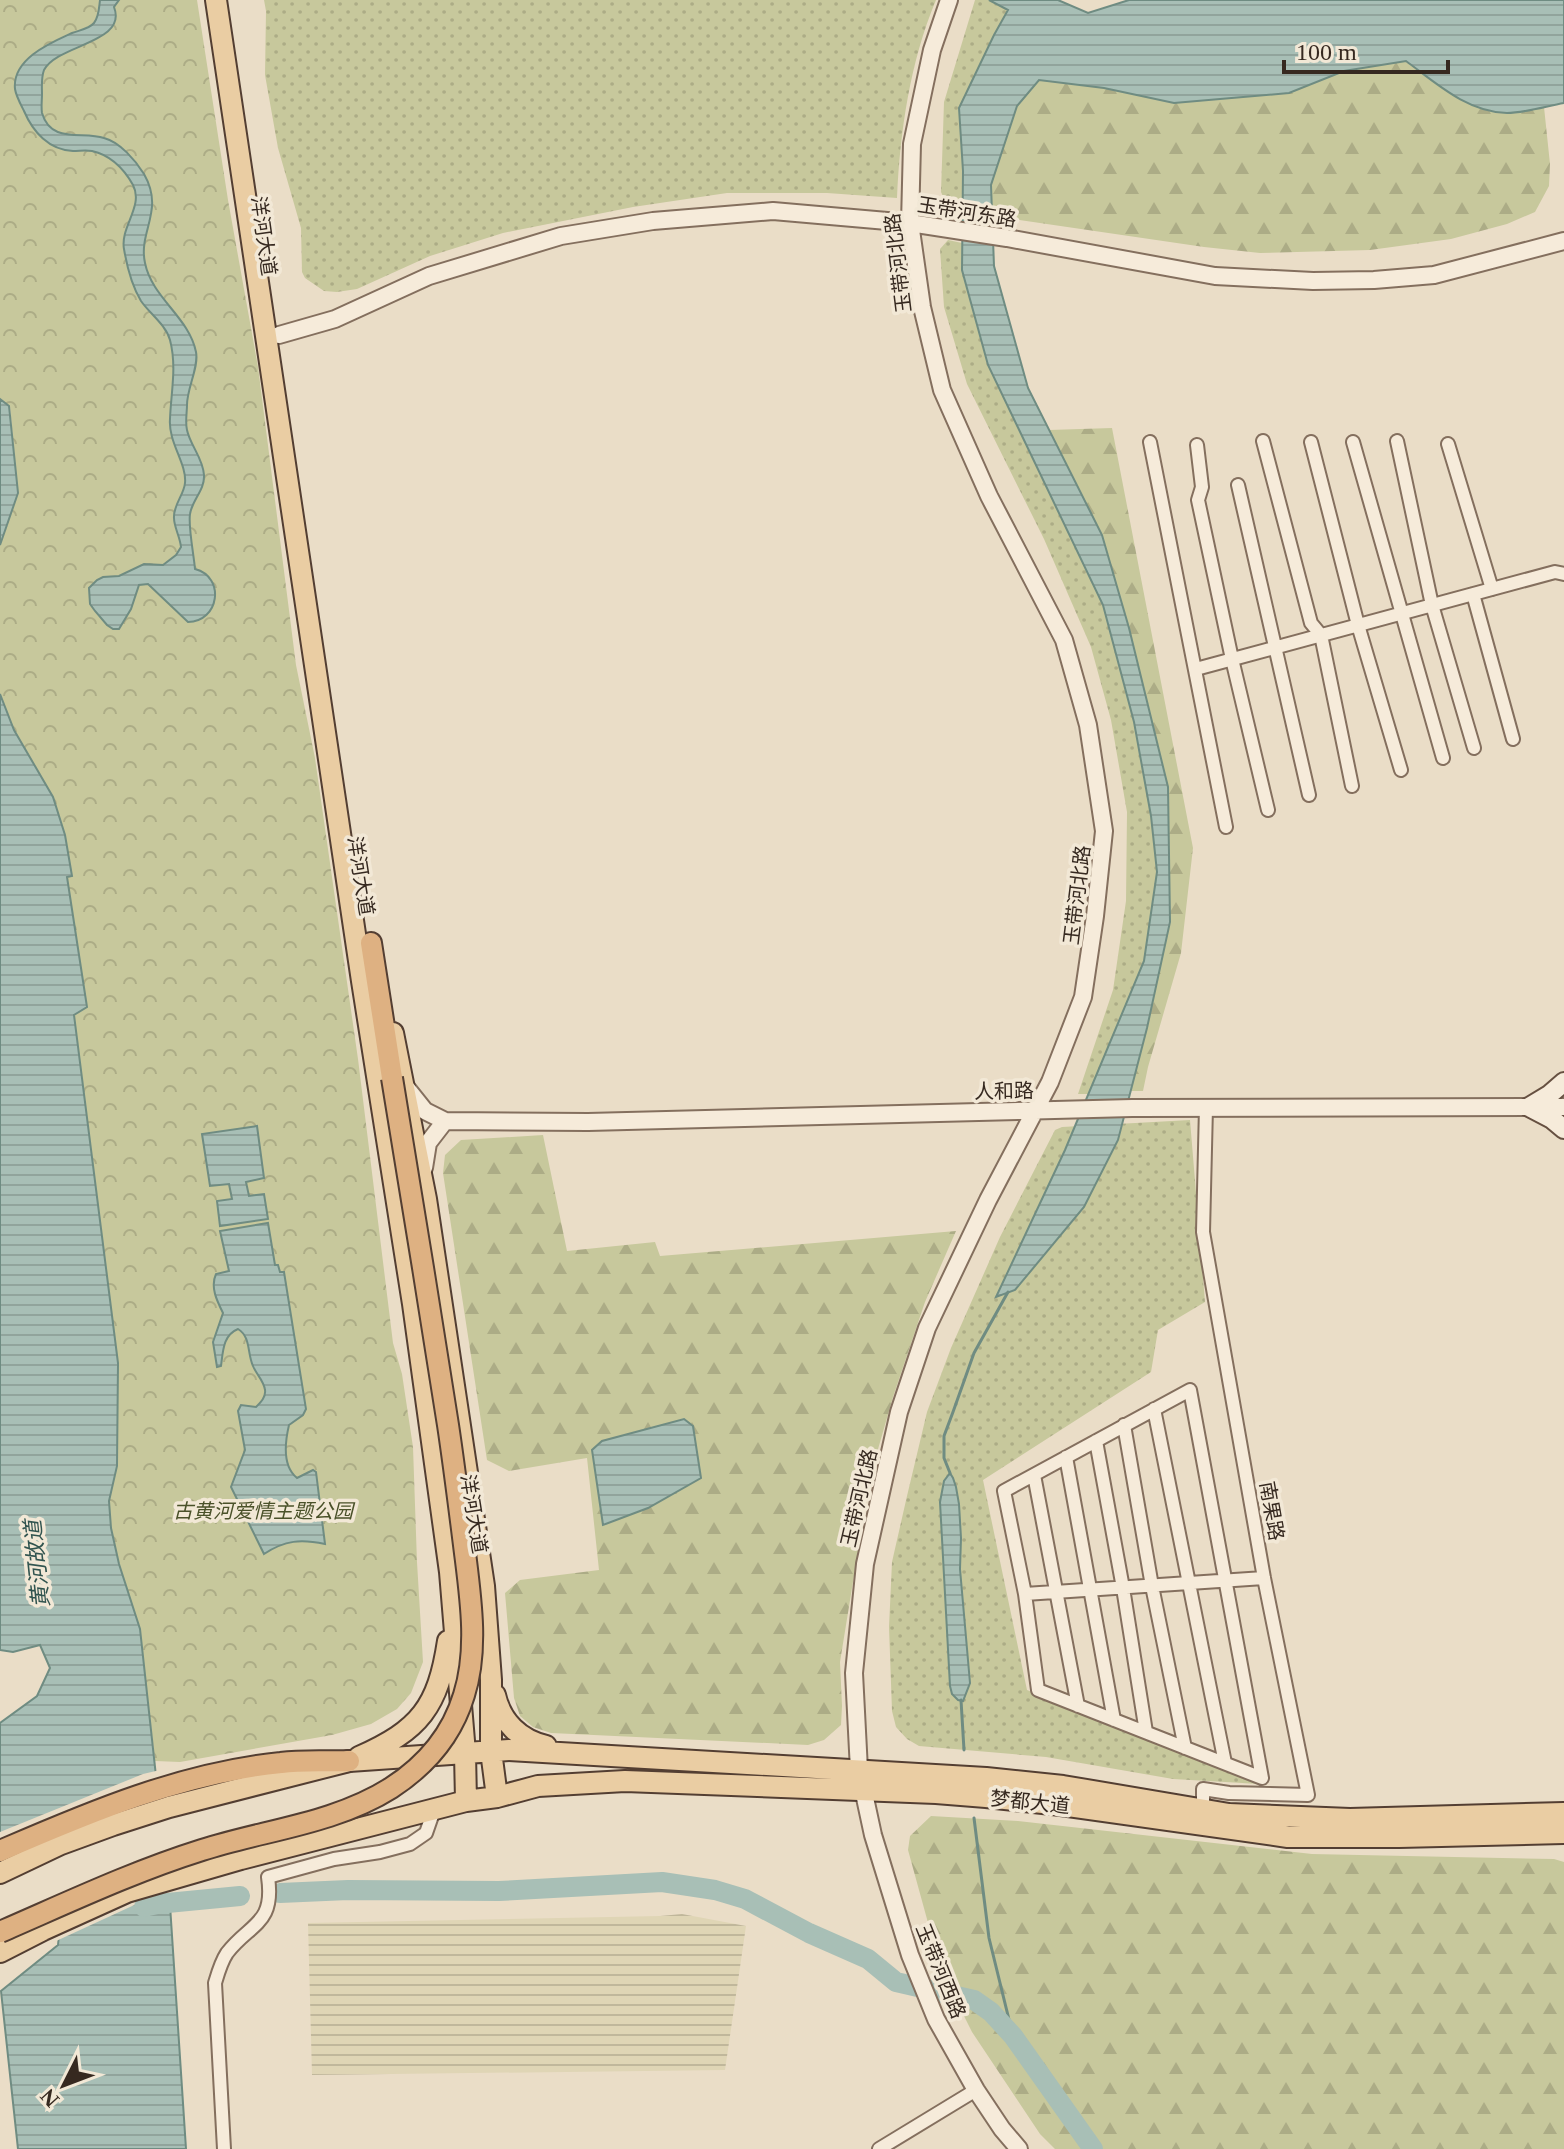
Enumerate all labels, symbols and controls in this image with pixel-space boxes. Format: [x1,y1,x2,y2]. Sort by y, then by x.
scale bar [1284,24,1448,74]
text: 100 m [1296,39,1357,65]
street label: 玉带河东路 [916,193,1018,231]
street label: 洋河大道 [248,195,280,277]
street label: 玉带河北路 [881,212,915,314]
street label: 洋河大道 [344,835,378,917]
street label: 玉带河北路 [1060,844,1094,946]
street label: 人和路 [974,1079,1034,1103]
street label: 玉带河北路 [837,1447,881,1549]
street label: 洋河大道 [457,1473,491,1555]
street label: 南果路 [1256,1480,1288,1542]
park label: 古黄河爱情主题公园 [173,1500,356,1522]
water label: 黄河故道 [20,1516,54,1609]
street label: 梦都大道 [989,1787,1071,1817]
street label: 玉带河西路 [912,1921,970,2021]
north arrow [24,2045,104,2125]
text: N [35,2084,64,2112]

